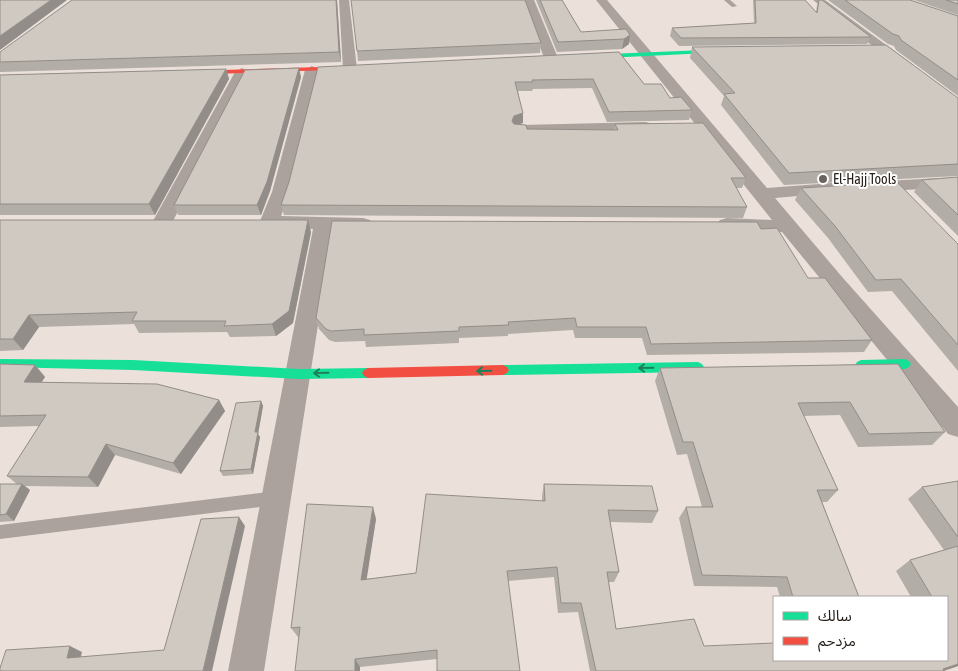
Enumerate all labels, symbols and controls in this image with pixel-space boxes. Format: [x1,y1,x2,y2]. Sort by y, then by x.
place label: El-Hajj Tools [833,171,896,187]
marker: El-Hajj Tools [817,173,829,185]
one-way arrow [639,363,655,373]
one-way arrow [476,366,492,376]
one-way arrow [314,368,330,378]
legend [773,596,948,661]
text: سالك [818,607,852,624]
text: مزدحم [818,632,856,652]

